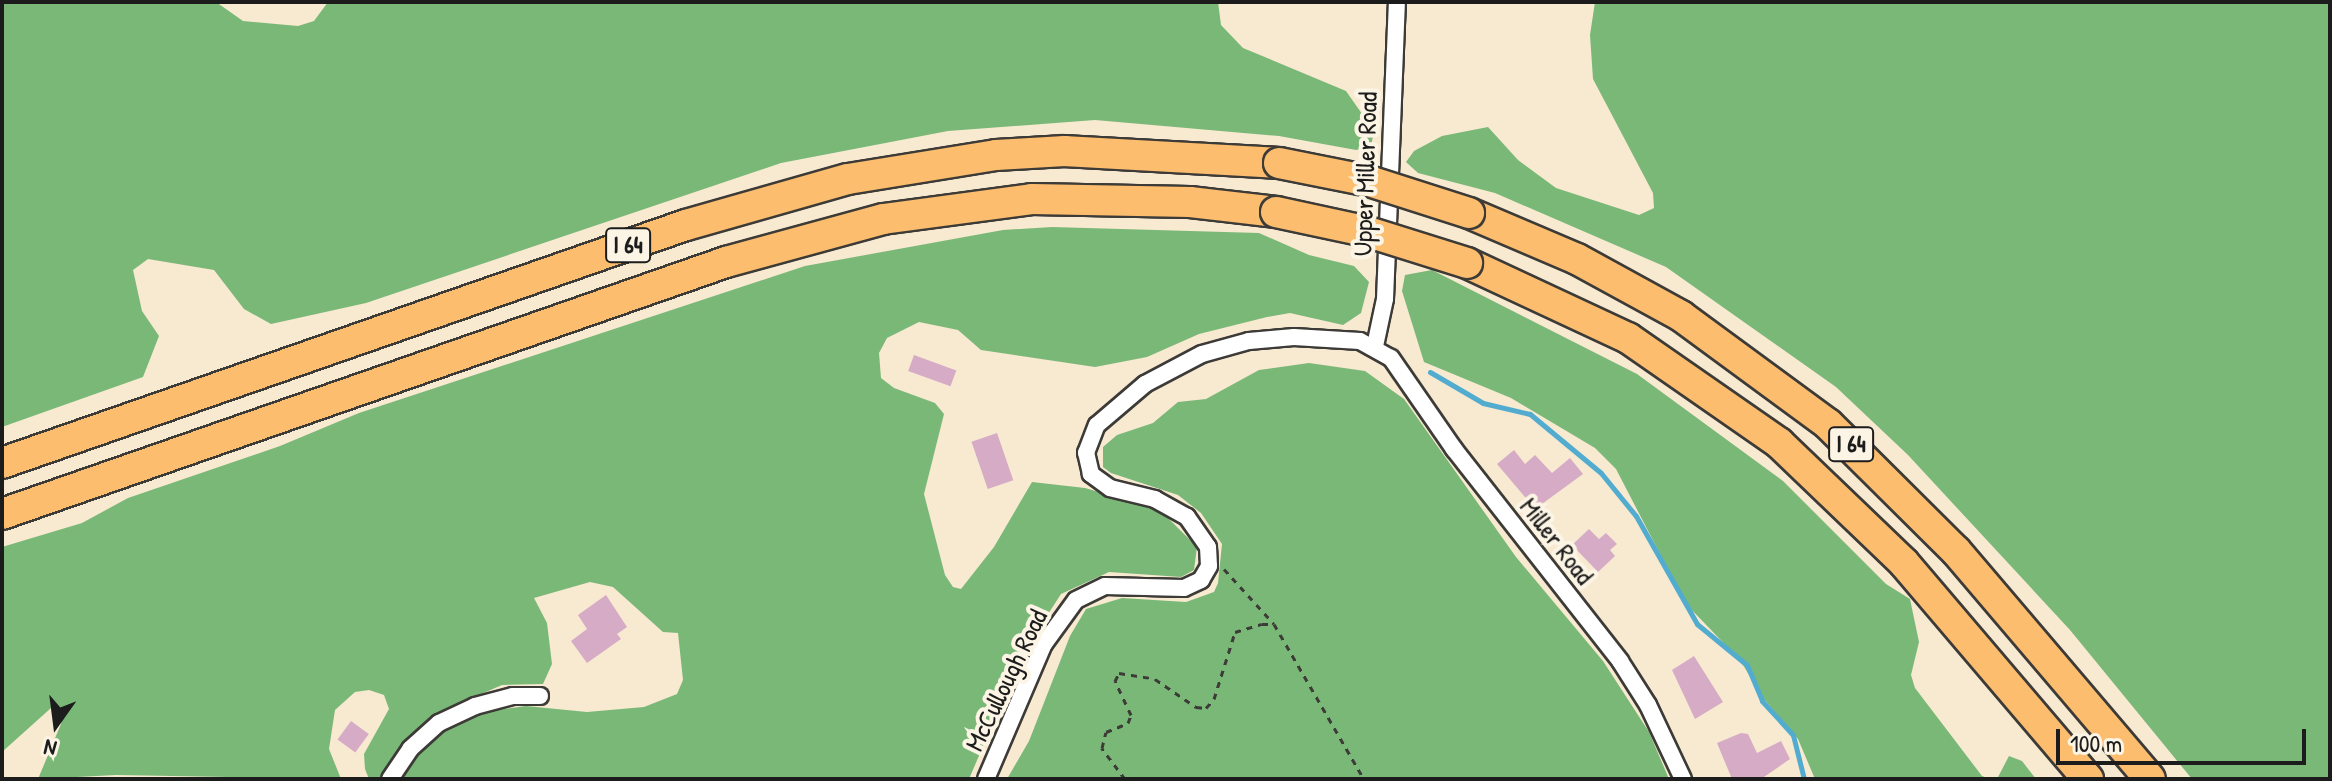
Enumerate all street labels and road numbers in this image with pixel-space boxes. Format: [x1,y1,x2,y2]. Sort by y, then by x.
street label: Upper Miller Road [1347,91,1383,257]
road number: I 64 [604,225,652,265]
road number: I 64 [1827,424,1875,464]
street label: Miller Road [1513,491,1601,591]
street label: McCullough Road [958,604,1054,756]

